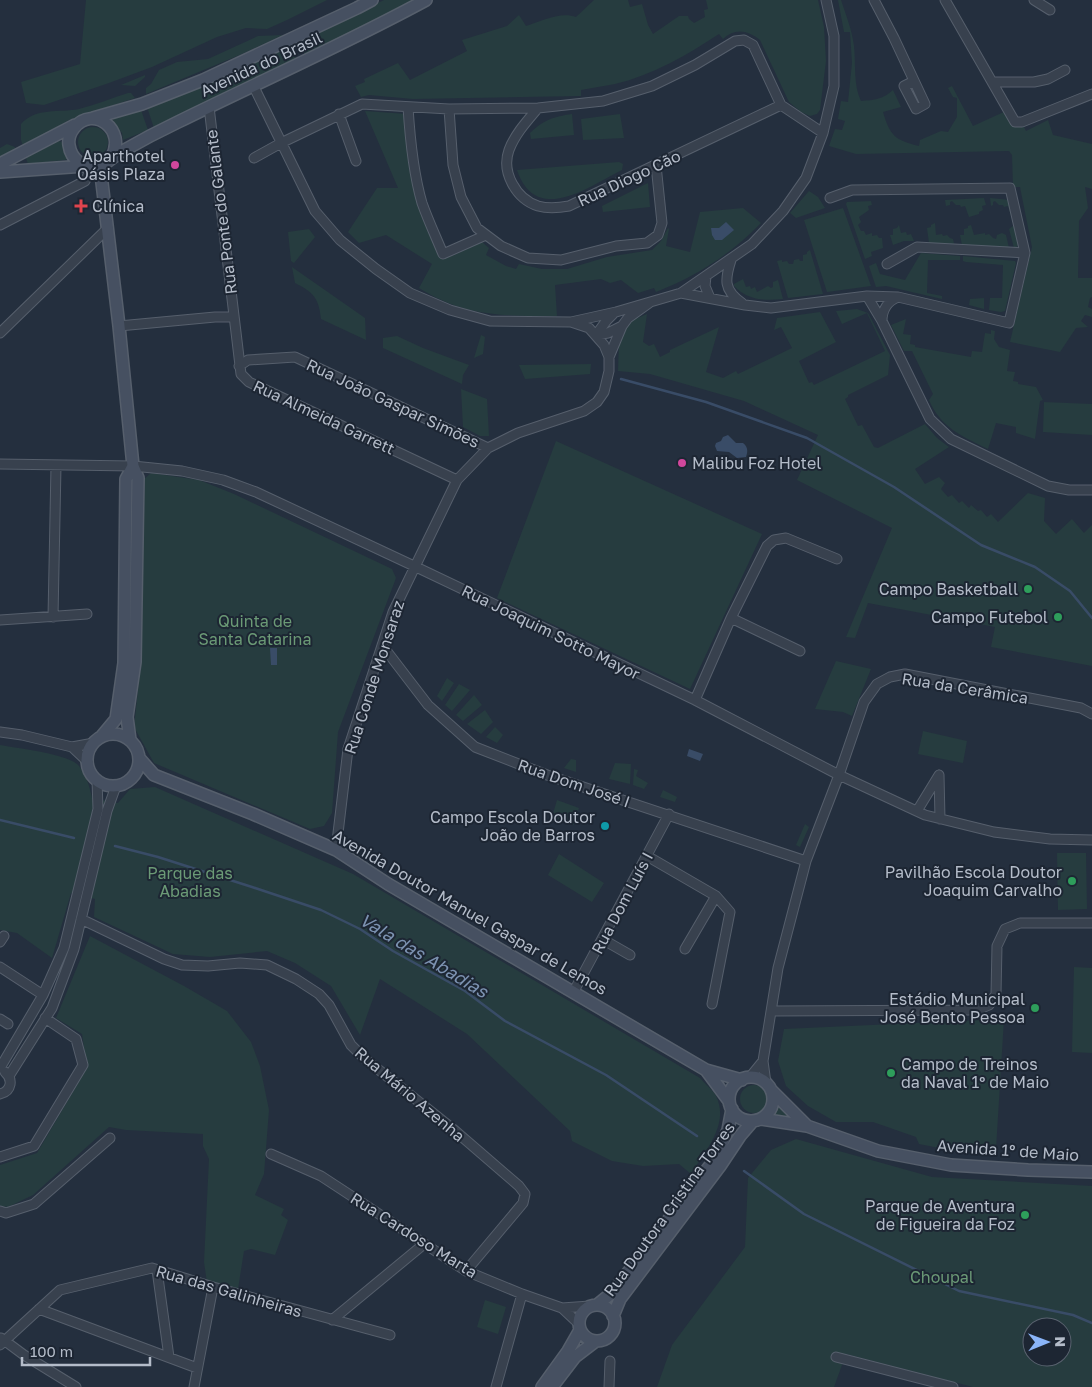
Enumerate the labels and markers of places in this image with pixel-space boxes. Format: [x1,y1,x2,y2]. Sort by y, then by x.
place label: Aparthotel Oásis Plaza [77,146,165,184]
marker: Aparthotel Oásis Plaza [169,159,181,171]
place label: Clínica [92,196,144,216]
marker: Clínica [74,199,88,213]
place label: Malibu Foz Hotel [692,453,821,473]
marker: Malibu Foz Hotel [676,457,688,469]
place label: Campo Basketball [879,579,1018,599]
marker: Campo Basketball [1022,583,1034,595]
place label: Campo Futebol [931,607,1048,627]
marker: Campo Futebol [1052,611,1064,623]
place label: Campo Escola Doutor João de Barros [430,807,595,845]
marker: Campo Escola Doutor João de Barros [599,820,611,832]
place label: Pavilhão Escola Doutor Joaquim Carvalho [885,862,1062,900]
marker: Pavilhão Escola Doutor Joaquim Carvalho [1066,875,1078,887]
place label: Estádio Municipal José Bento Pessoa [880,989,1025,1027]
marker: Estádio Municipal José Bento Pessoa [1029,1002,1041,1014]
place label: Campo de Treinos da Naval 1º de Maio [901,1054,1049,1092]
marker: Campo de Treinos da Naval 1º de Maio [885,1067,897,1079]
place label: Parque de Aventura de Figueira da Foz [865,1196,1015,1234]
marker: Parque de Aventura de Figueira da Foz [1019,1209,1031,1221]

